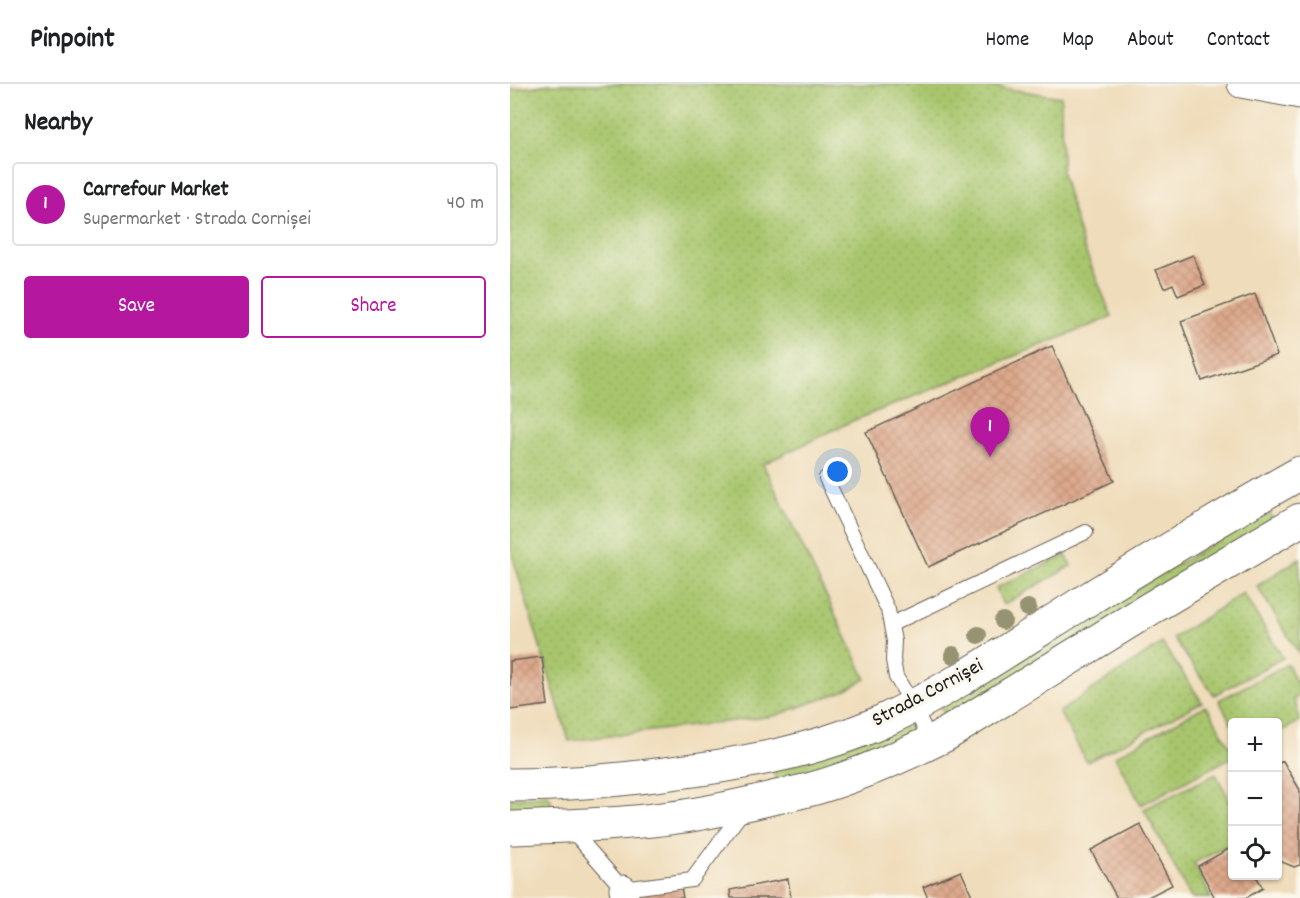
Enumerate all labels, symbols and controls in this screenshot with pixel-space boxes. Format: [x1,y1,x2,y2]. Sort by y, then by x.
text: Pinpoint [30,21,115,61]
text: Home [985,26,1029,56]
text: Map [1062,26,1094,56]
text: About [1127,26,1174,56]
text: Contact [1207,26,1270,56]
text: Nearby [24,105,92,142]
text: Carrefour Market [83,175,229,206]
text: 1 [43,190,48,218]
text: 40 m [446,190,484,218]
text: Supermarket · Strada Cornișei [83,206,311,234]
button: Save [24,276,249,338]
button: Share [261,276,486,338]
pin: 1 [970,408,1010,457]
your location [823,457,852,486]
street label: Strada Cornișei [867,652,989,736]
map controls [1228,718,1282,880]
button: + [1228,718,1282,772]
button: − [1228,772,1282,826]
button: locate [1228,826,1282,880]

